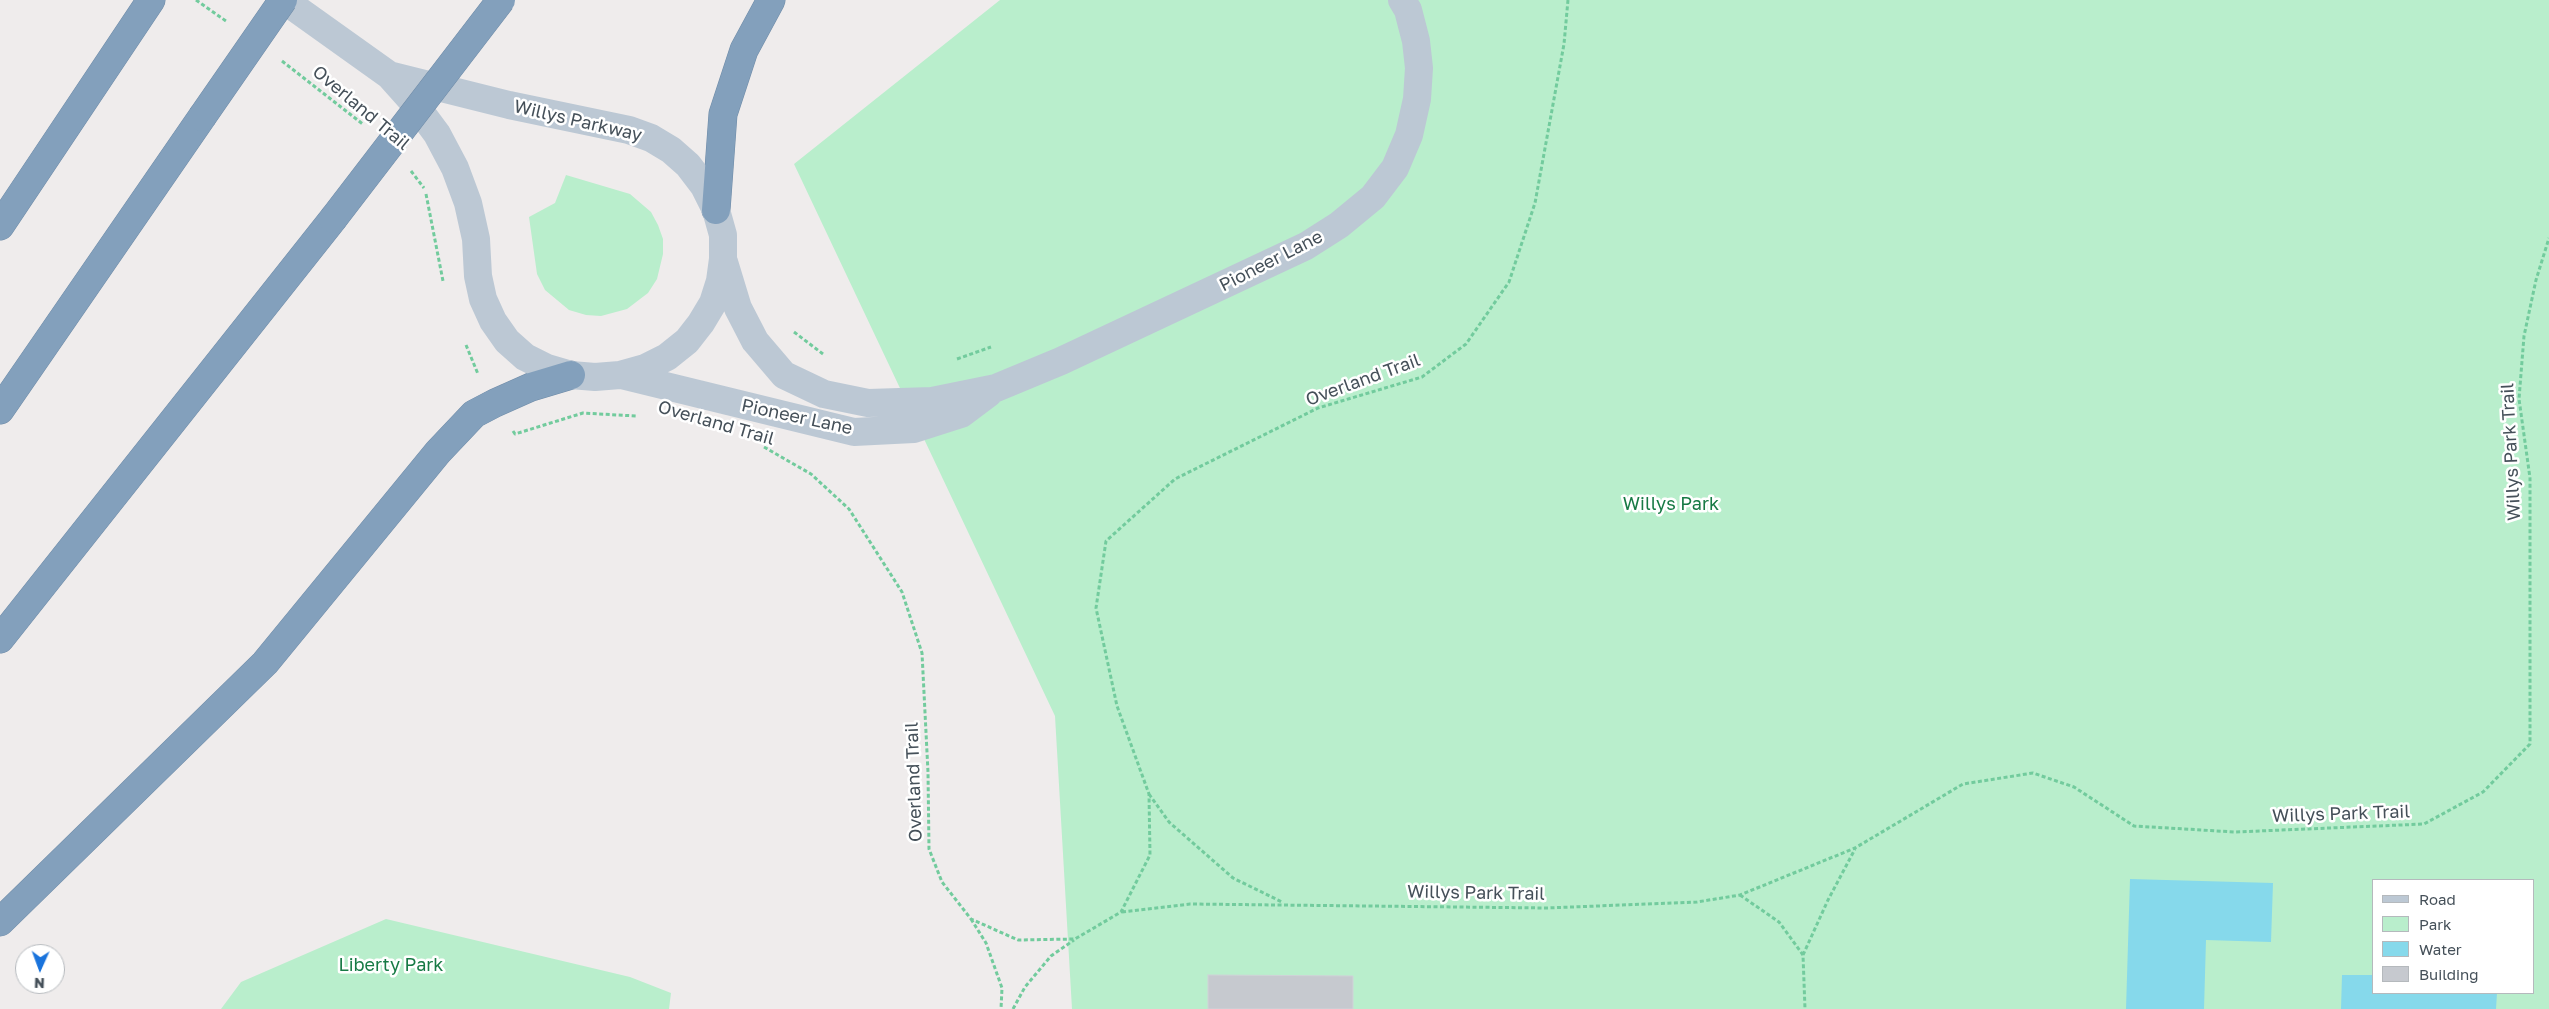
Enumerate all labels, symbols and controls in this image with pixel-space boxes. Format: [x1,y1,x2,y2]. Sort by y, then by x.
street label: Overland Trail [308,61,414,155]
street label: Willys Parkway [512,96,644,146]
street label: Pioneer Lane [1216,226,1326,296]
street label: Overland Trail [1303,349,1423,411]
street label: Willys Park Trail [2497,383,2525,521]
street label: Pioneer Lane [739,395,855,439]
street label: Overland Trail [655,396,777,450]
park label: Willys Park [1623,493,1719,515]
street label: Overland Trail [901,722,927,842]
street label: Willys Park Trail [2272,801,2410,827]
legend [2372,879,2534,994]
street label: Willys Park Trail [1407,881,1545,905]
text: Road [2419,890,2456,908]
text: Park [2419,915,2451,933]
text: Water [2419,940,2462,958]
north arrow [15,944,65,994]
park label: Liberty Park [338,954,444,976]
text: Building [2419,965,2479,983]
text: N [34,975,45,992]

